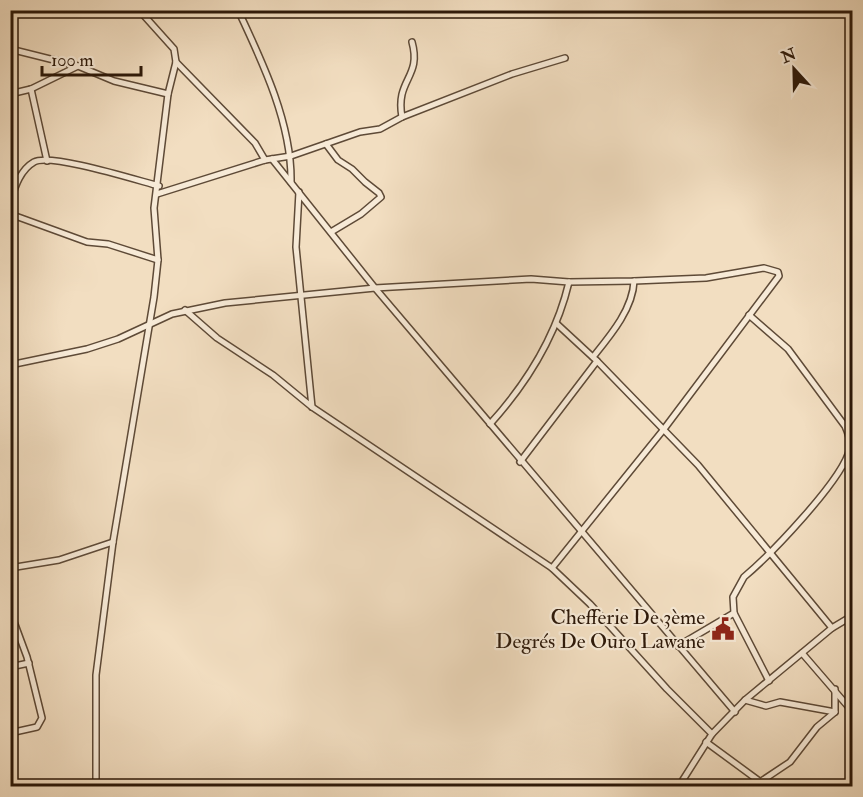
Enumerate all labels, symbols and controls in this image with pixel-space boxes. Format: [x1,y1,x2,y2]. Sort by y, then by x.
scale bar [42,39,141,77]
north arrow [764,39,824,99]
text: N [777,44,800,68]
text: 100 m [51,49,94,72]
place label: Chefferie De 3ème Degrés De Ouro Lawane [495,604,705,655]
public building icon: Chefferie De 3ème Degrés De Ouro Lawane [710,616,736,642]

